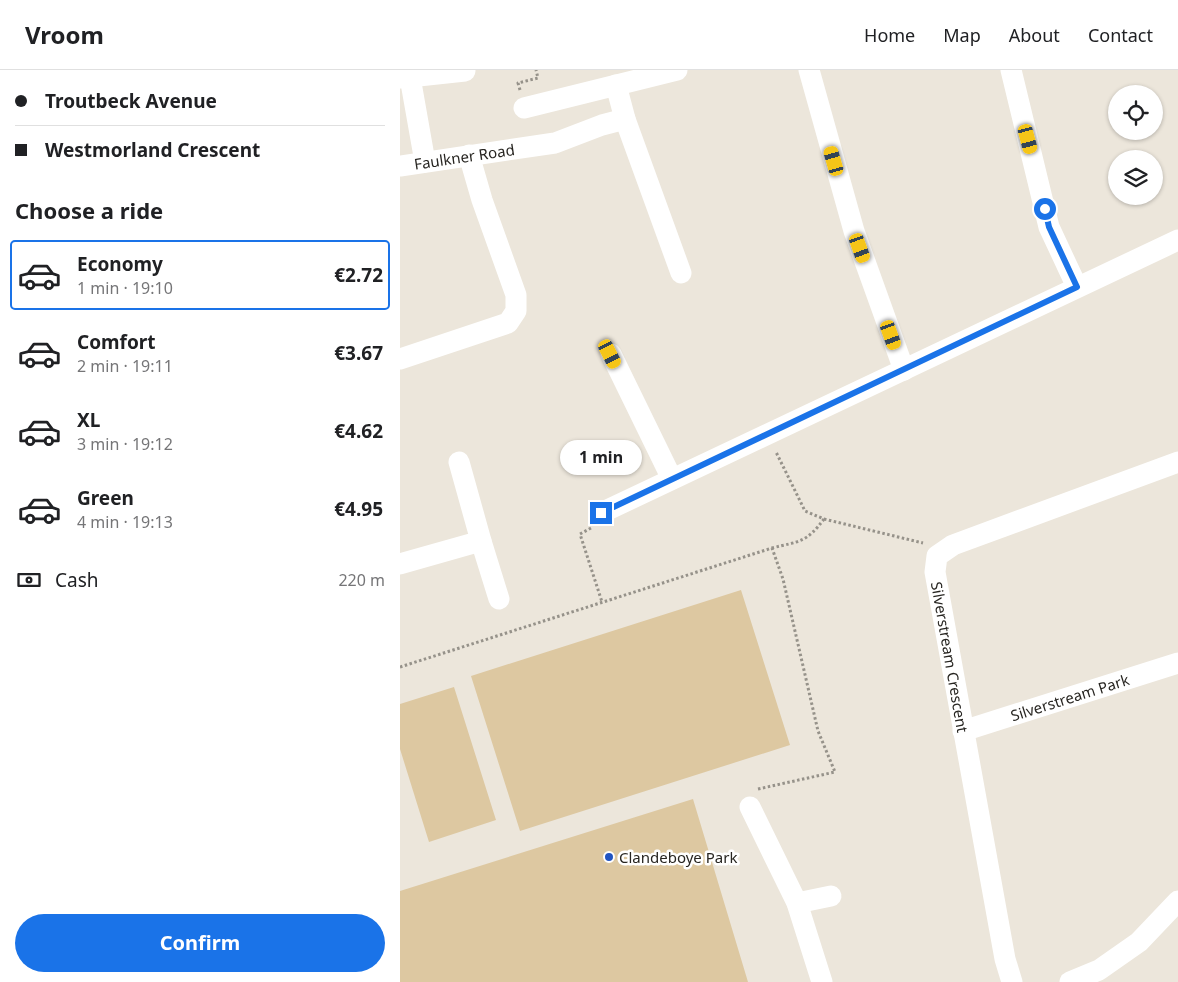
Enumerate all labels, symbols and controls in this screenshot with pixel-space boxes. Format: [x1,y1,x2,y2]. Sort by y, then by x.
text: Vroom [25,18,104,51]
text: Home [864,23,915,47]
text: Map [943,23,981,47]
text: About [1009,23,1060,47]
text: Contact [1088,23,1153,47]
map controls [1108,85,1163,205]
button: locate [1108,85,1163,140]
text: Troutbeck Avenue [45,88,217,114]
car [1016,123,1039,155]
text: Westmorland Crescent [45,137,260,163]
street label: Faulkner Road [413,139,516,174]
car [822,145,845,177]
button: layers [1108,150,1163,205]
text: Choose a ride [15,195,163,225]
route start [1034,198,1056,220]
car [847,231,872,265]
text: Economy [77,251,163,277]
icon: car [17,253,62,298]
text: €2.72 [334,262,383,288]
text: 1 min · 19:10 [77,277,173,299]
car [878,318,903,352]
text: Comfort [77,329,156,355]
icon: car [17,331,62,376]
car [596,337,623,371]
text: €3.67 [334,340,383,366]
text: 2 min · 19:11 [77,355,173,377]
text: XL [77,407,100,433]
icon: car [17,409,62,454]
text: €4.62 [334,418,383,444]
text: 3 min · 19:12 [77,433,173,455]
callout: 1 min [560,440,642,476]
text: 1 min [579,446,623,468]
text: Green [77,485,134,511]
icon: car [17,487,62,532]
text: €4.95 [334,496,383,522]
route end [590,502,612,524]
text: 4 min · 19:13 [77,511,173,533]
icon: cash [15,566,43,594]
text: Cash [55,567,99,593]
text: 220 m [338,569,385,591]
street label: Silverstream Crescent [927,580,973,735]
street label: Silverstream Park [1008,669,1132,725]
place label: Clandeboye Park [619,847,737,867]
marker: Clandeboye Park [603,851,615,863]
button: Confirm [15,914,385,972]

